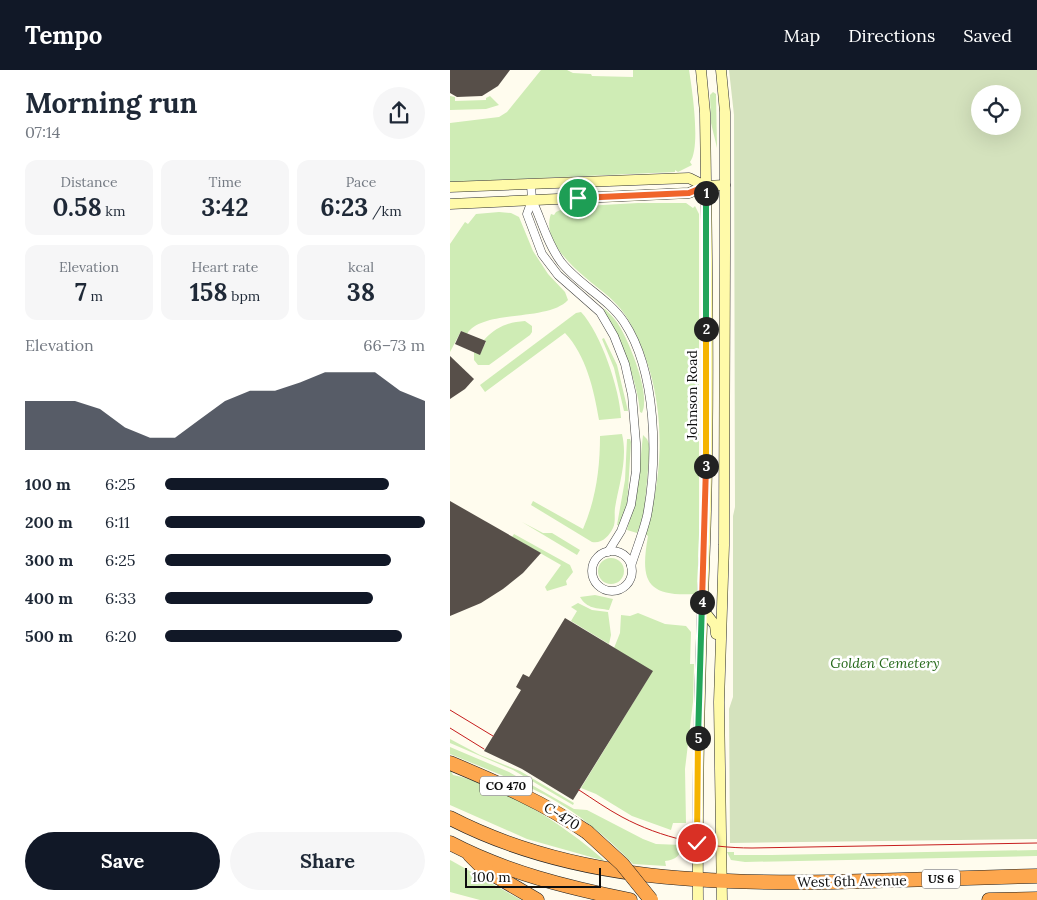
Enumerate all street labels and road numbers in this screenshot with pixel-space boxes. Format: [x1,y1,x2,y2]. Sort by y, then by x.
street label: Johnson Road [683,350,701,441]
road number: CO 470 [480,776,532,796]
street label: C-470 [541,798,583,834]
road number: US 6 [922,870,960,889]
street label: West 6th Avenue [797,871,907,891]

